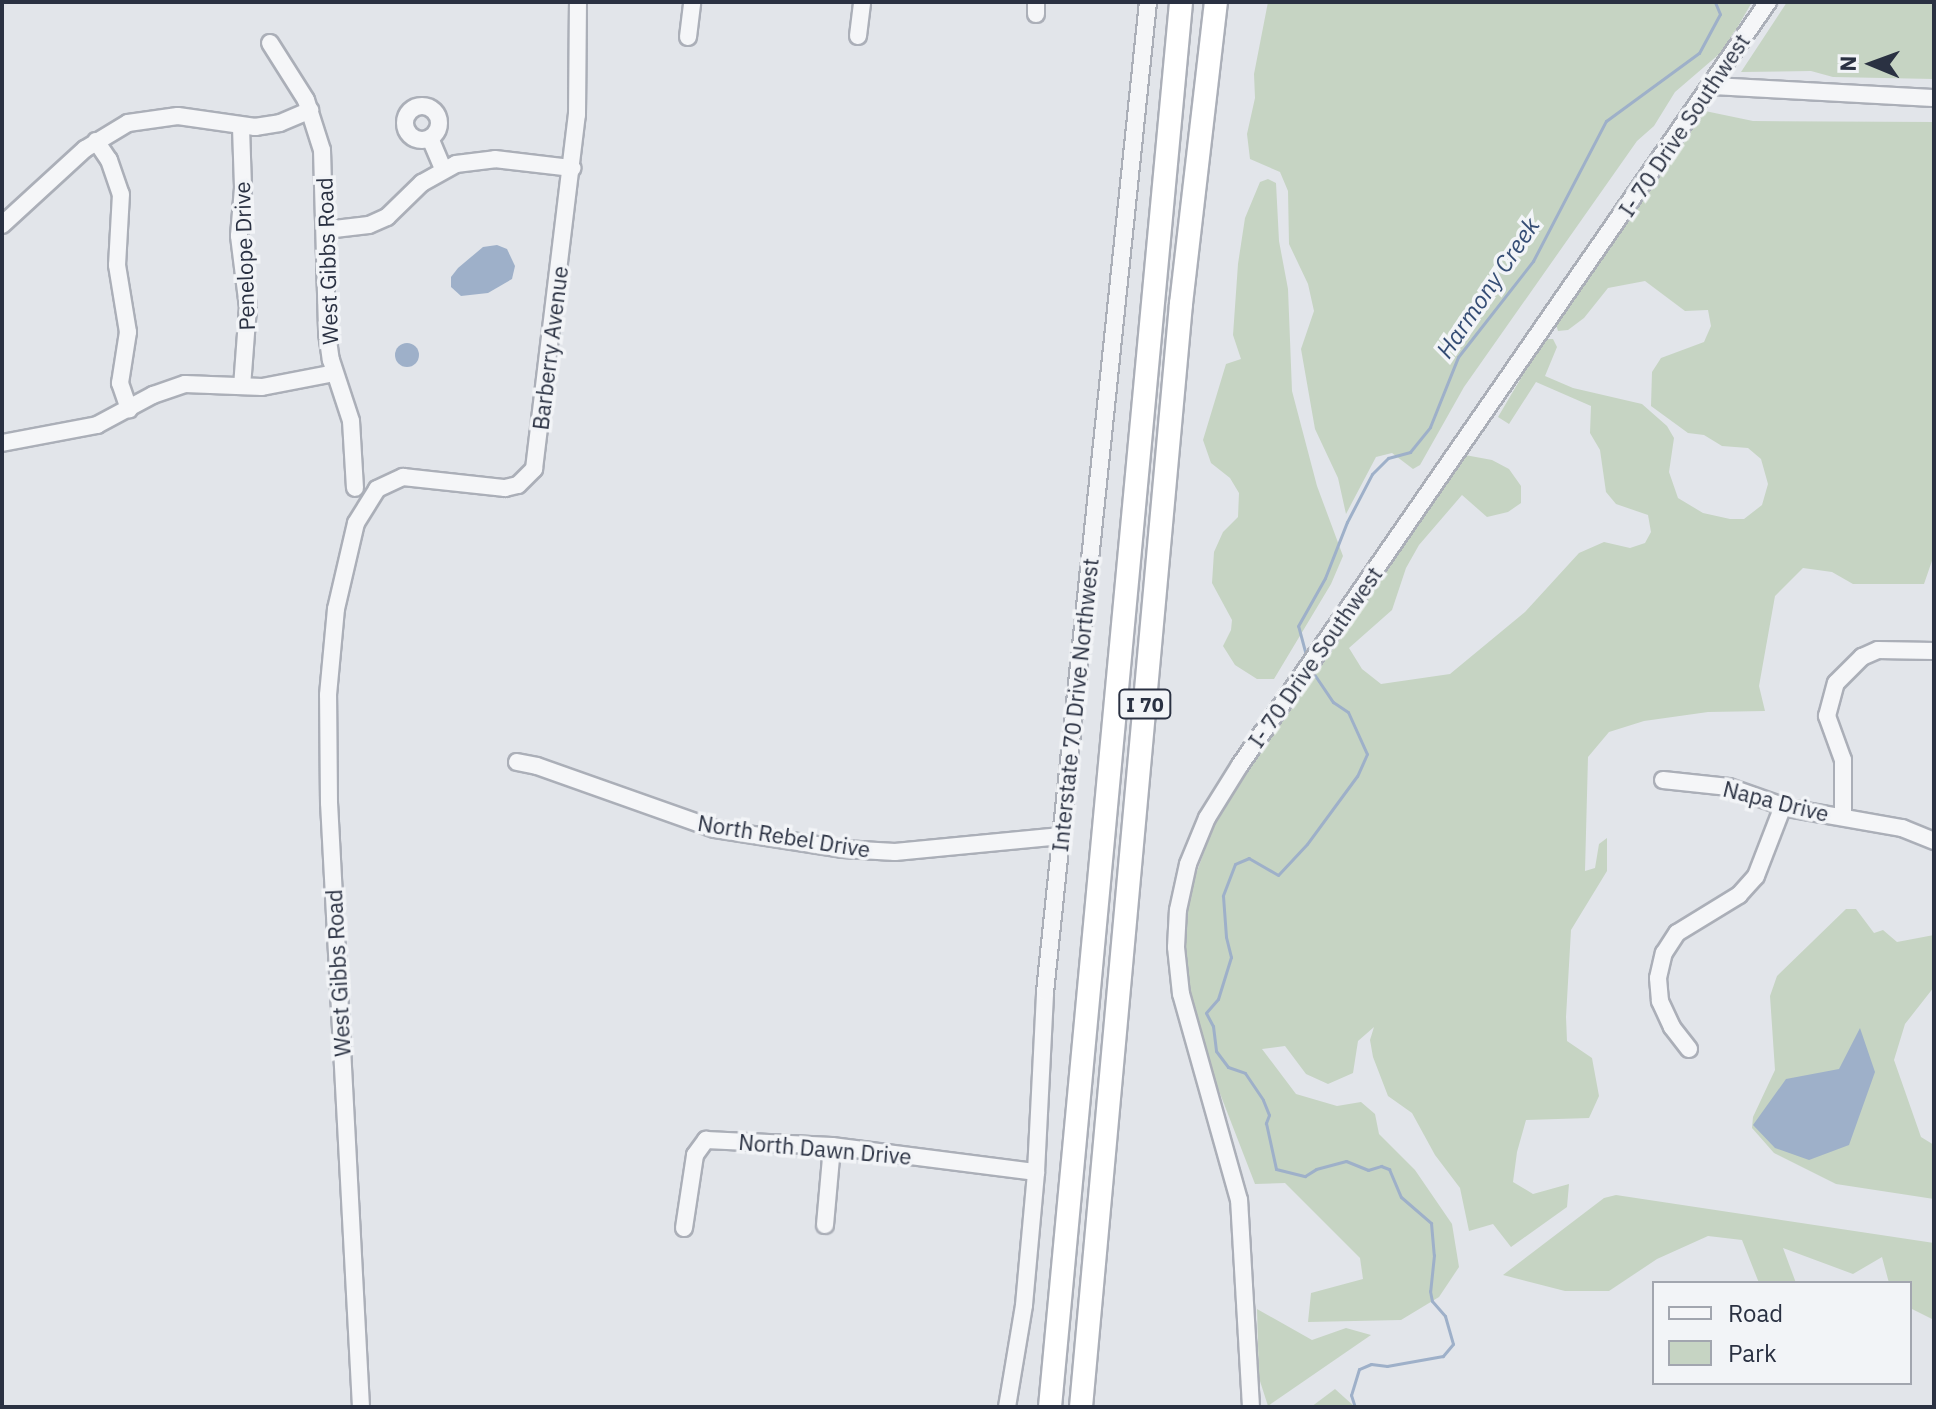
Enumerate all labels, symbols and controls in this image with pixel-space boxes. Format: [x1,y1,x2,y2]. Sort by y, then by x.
north arrow [1832,24,1912,104]
street label: I- 70 Drive Southwest [1613,29,1755,221]
text: N [1833,55,1862,72]
street label: West Gibbs Road [311,177,343,345]
street label: Penelope Drive [228,181,260,331]
water label: Harmony Creek [1430,212,1546,364]
street label: Barberry Avenue [527,264,573,432]
street label: Interstate 70 Drive Northwest [1046,557,1104,853]
street label: I- 70 Drive Southwest [1243,561,1387,753]
road number: I 70 [1117,688,1173,720]
street label: Napa Drive [1720,775,1832,827]
street label: North Rebel Drive [696,809,872,863]
street label: West Gibbs Road [320,889,356,1057]
street label: North Dawn Drive [737,1128,913,1170]
legend [1652,1281,1912,1385]
text: Road [1728,1297,1783,1329]
text: Park [1728,1337,1777,1369]

